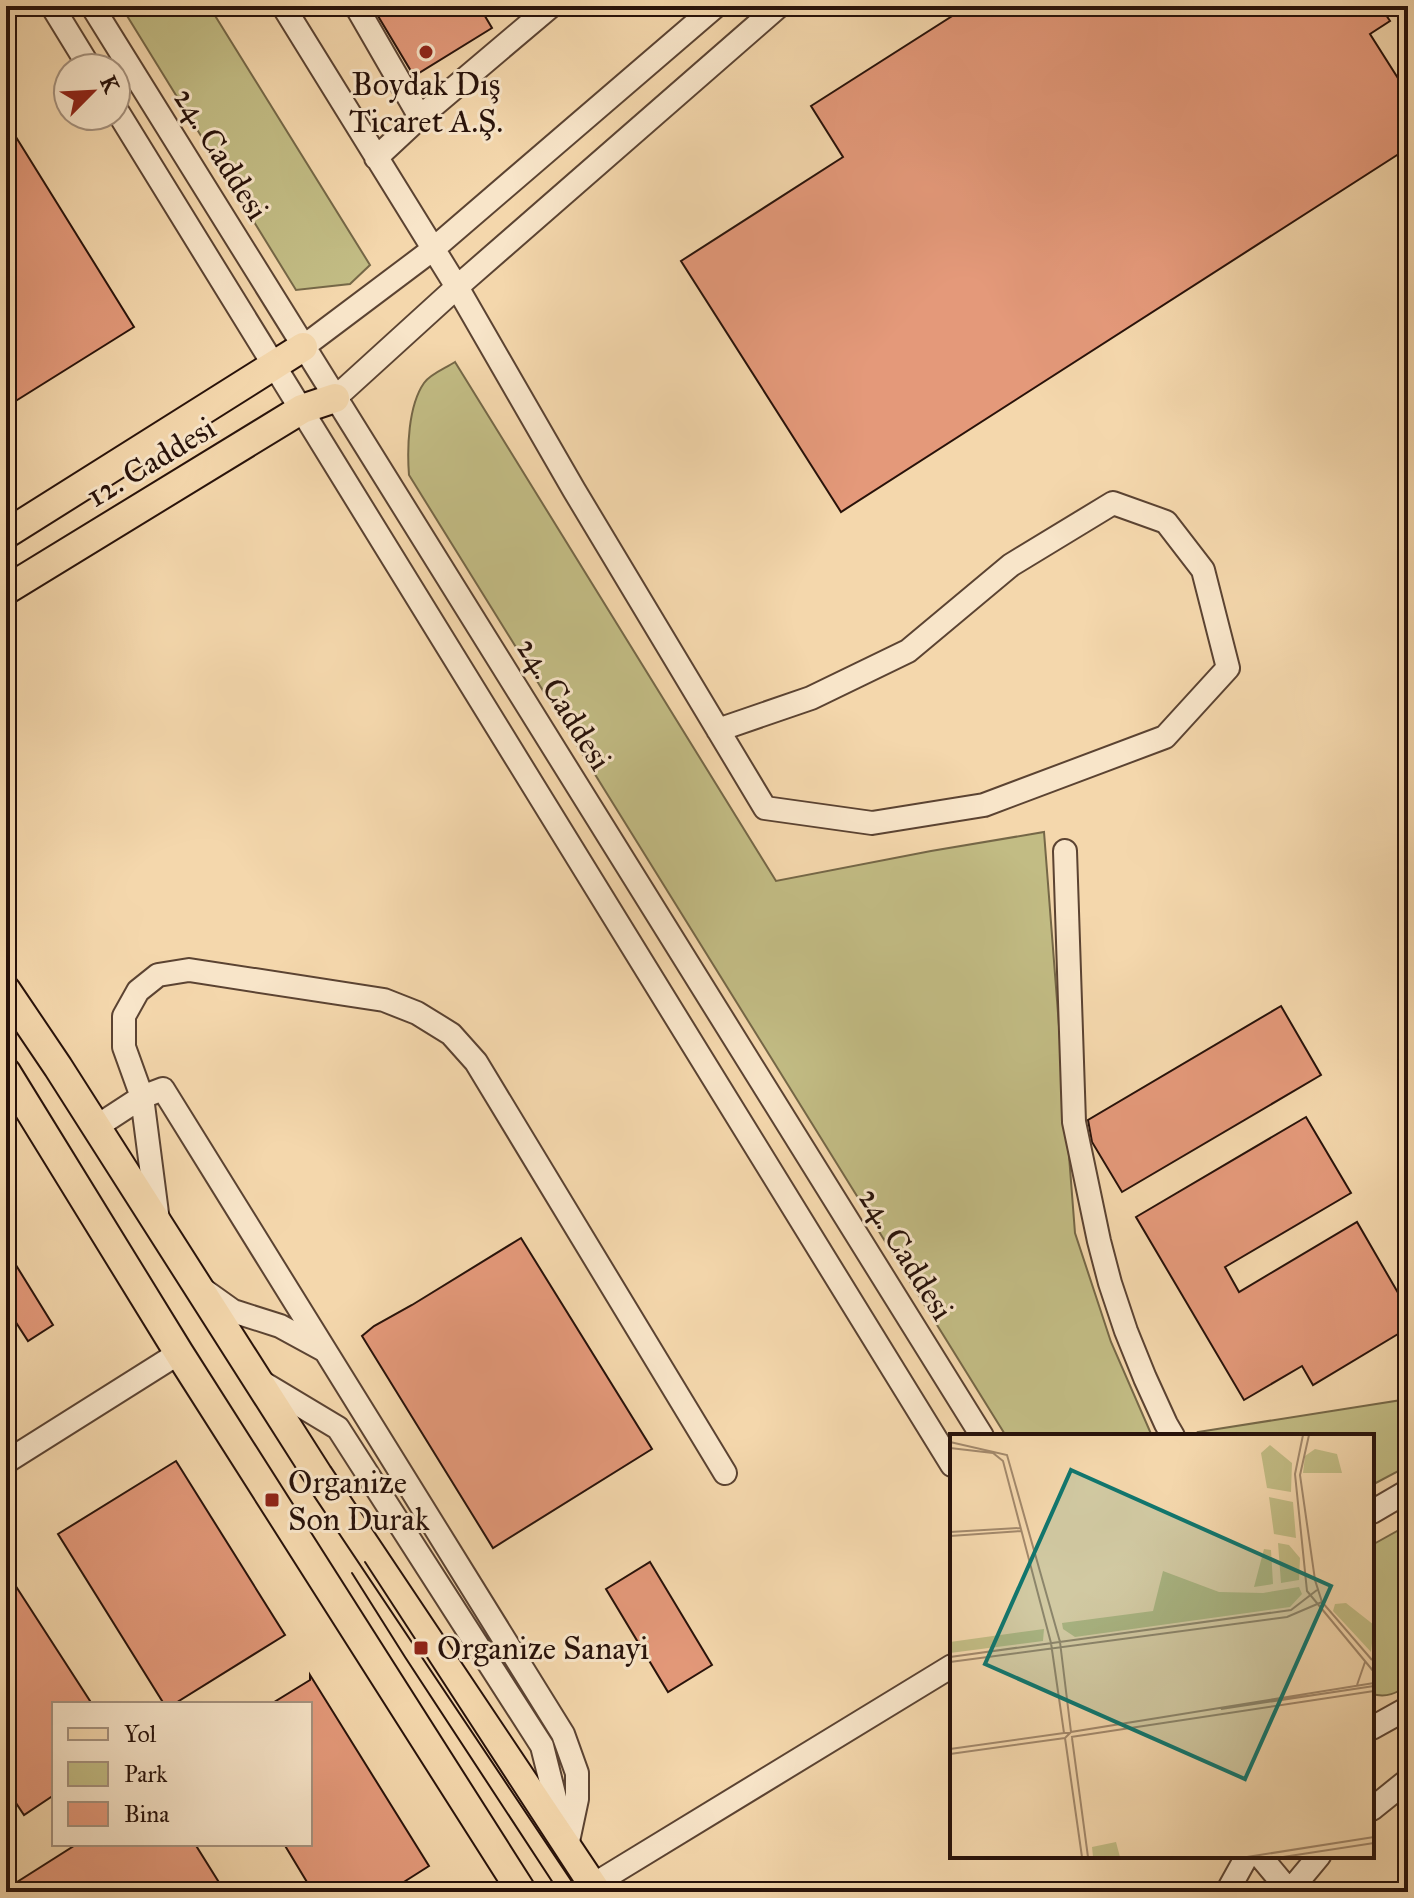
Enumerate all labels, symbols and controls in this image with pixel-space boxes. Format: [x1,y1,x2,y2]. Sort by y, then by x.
marker: Boydak Dış Ticaret A.Ş. [417,43,435,61]
north arrow [52,52,132,132]
place label: Boydak Dış Ticaret A.Ş. [349,65,503,141]
text: K [94,71,126,98]
street label: 24. Caddesi [165,80,277,228]
street label: 12. Caddesi [79,408,223,516]
street label: 24. Caddesi [508,630,620,778]
street label: 24. Caddesi [850,1180,962,1328]
inset map [950,1434,1374,1858]
place label: Organize Son Durak [288,1463,430,1539]
marker: Organize Son Durak [263,1491,281,1509]
place label: Organize Sanayi [437,1629,649,1668]
marker: Organize Sanayi [412,1639,430,1657]
legend [52,1702,312,1846]
text: Yol [124,1719,157,1749]
text: Park [124,1759,168,1789]
text: Bina [124,1799,170,1829]

